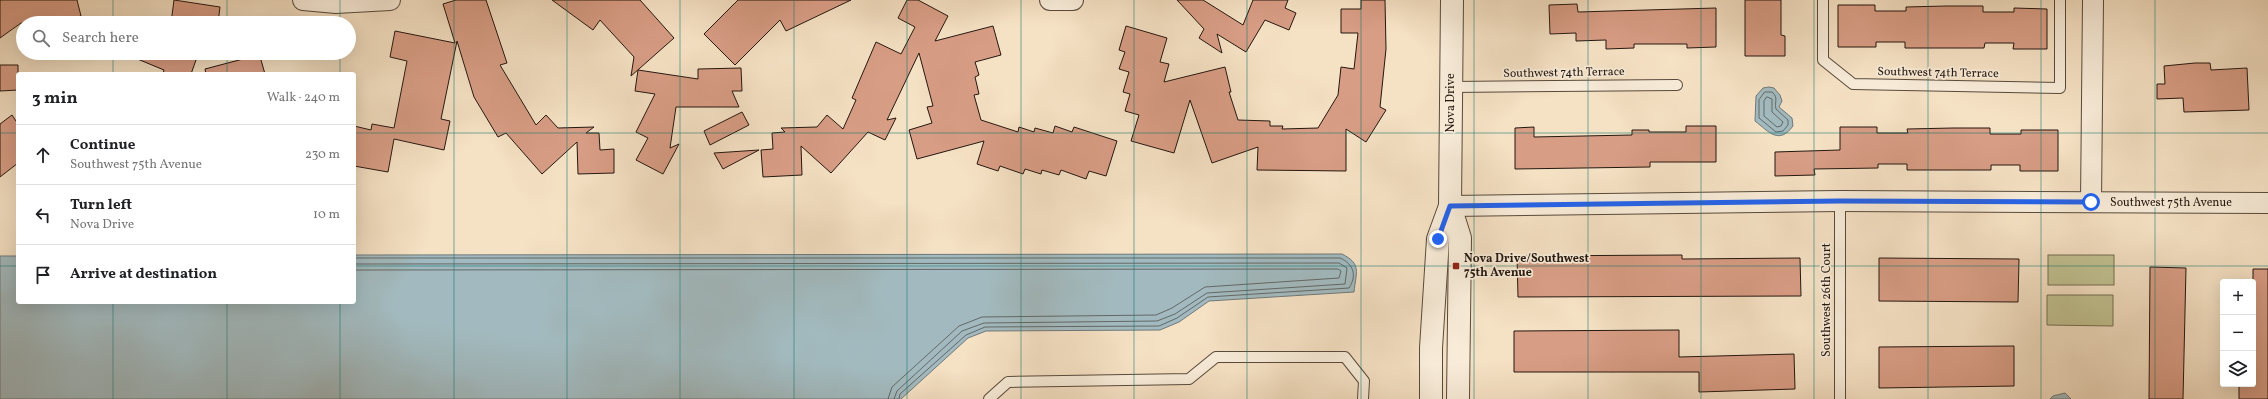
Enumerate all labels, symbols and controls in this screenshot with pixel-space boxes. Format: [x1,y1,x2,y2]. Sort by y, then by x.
search box [16,16,356,60]
icon: search [30,27,52,49]
text: Search here [62,28,139,49]
street label: Southwest 74th Terrace [1503,64,1625,82]
street label: Southwest 74th Terrace [1877,64,1999,82]
street label: Nova Drive [1443,73,1459,133]
text: 3 min [32,87,78,110]
text: Walk · 240 m [267,89,340,107]
text: Continue [70,135,135,156]
icon: ahead [32,144,54,166]
text: 230 m [305,146,340,164]
text: Southwest 75th Avenue [70,156,202,174]
route start [2082,193,2100,211]
text: Turn left [70,195,132,216]
street label: Southwest 75th Avenue [2110,195,2232,211]
icon: left [32,204,54,226]
text: 10 m [313,206,340,224]
text: Nova Drive [70,216,134,234]
route end [1429,230,1447,248]
street label: Southwest 26th Court [1819,243,1835,357]
place label: Nova Drive/Southwest 75th Avenue [1464,251,1589,281]
marker: Nova Drive/Southwest 75th Avenue [1451,261,1461,271]
icon: arrive [32,264,54,286]
text: Arrive at destination [70,264,217,285]
map controls [2220,279,2256,387]
button: + [2220,279,2256,315]
button: − [2220,315,2256,351]
button: layers [2220,351,2256,387]

